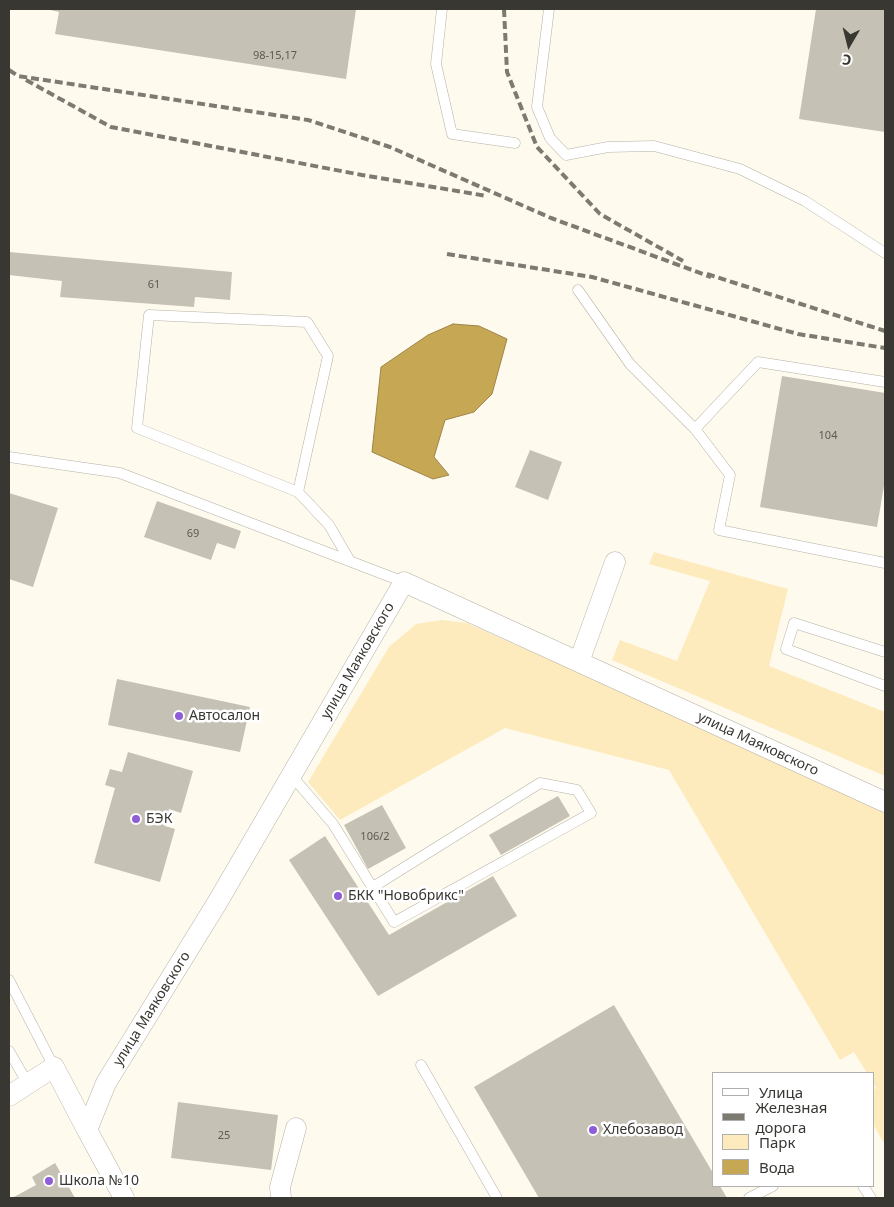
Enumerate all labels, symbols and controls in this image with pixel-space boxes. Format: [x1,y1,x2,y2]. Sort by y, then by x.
north arrow [824,20,874,70]
house number: 98-15,17 [253,49,297,63]
text: С [841,50,853,70]
house number: 61 [148,278,160,292]
house number: 104 [819,429,837,443]
house number: 69 [187,527,199,541]
street label: улица Маяковского [318,600,398,722]
place label: Автосалон [189,708,260,724]
street label: улица Маяковского [695,709,821,779]
marker: Автосалон [173,710,185,722]
place label: БЭК [146,811,172,827]
marker: БЭК [130,813,142,825]
house number: 106/2 [360,830,390,844]
place label: БКК "Новобрикс" [348,888,464,904]
marker: БКК "Новобрикс" [332,890,344,902]
street label: улица Маяковского [110,949,194,1069]
legend [712,1072,874,1187]
text: Улица [759,1082,803,1102]
text: Железная дорога [755,1097,828,1137]
place label: Хлебозавод [603,1122,683,1138]
marker: Хлебозавод [587,1124,599,1136]
house number: 25 [218,1129,230,1143]
text: Парк [759,1132,795,1152]
text: Вода [759,1157,795,1177]
place label: Школа №10 [59,1173,139,1189]
marker: Школа №10 [43,1175,55,1187]

